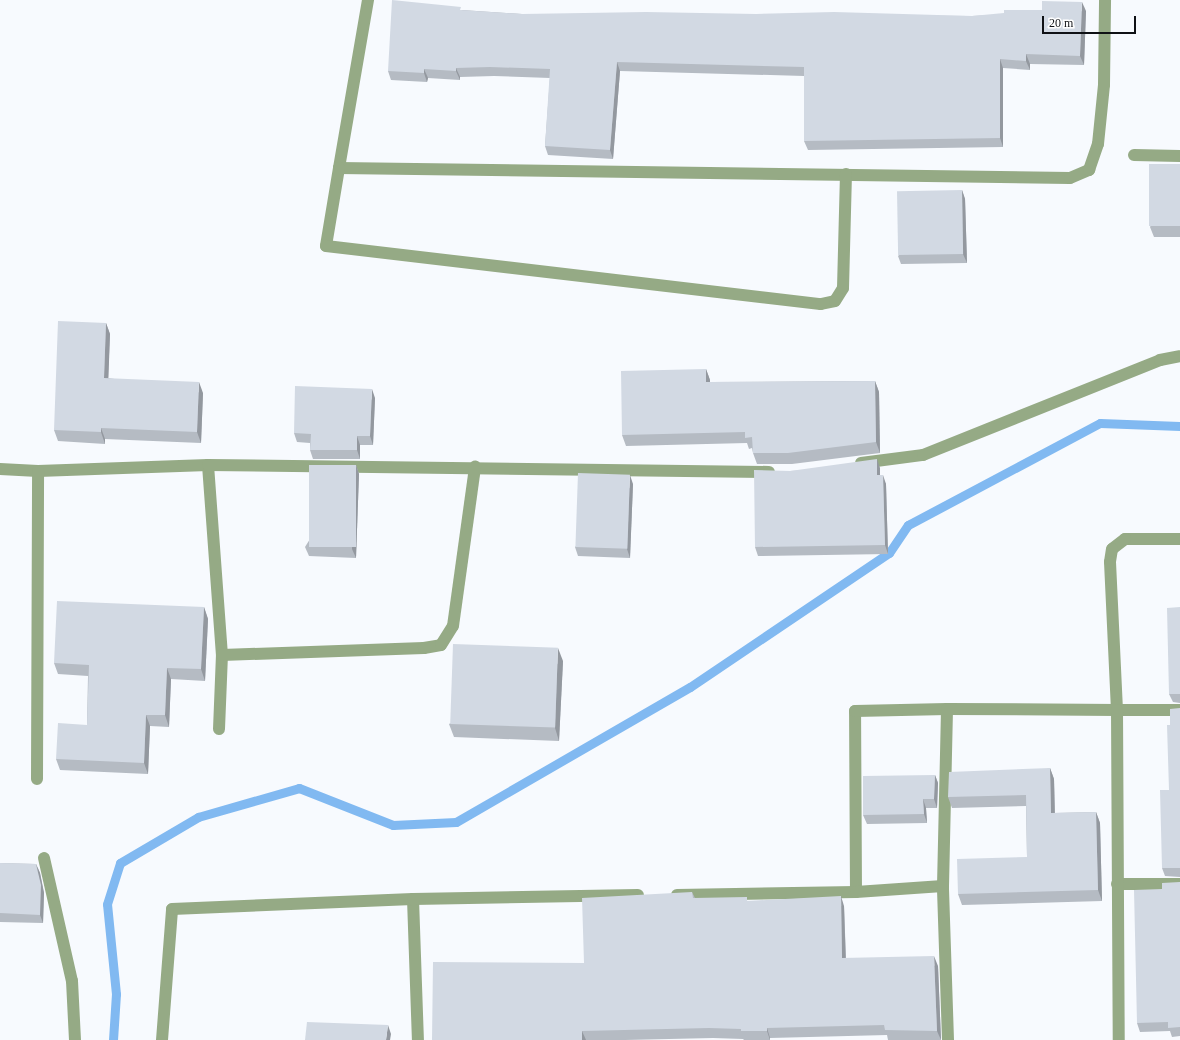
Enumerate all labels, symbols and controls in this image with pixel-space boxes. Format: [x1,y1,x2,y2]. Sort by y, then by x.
scale bar [1044,8,1138,34]
text: 20 m [1049,16,1073,30]

